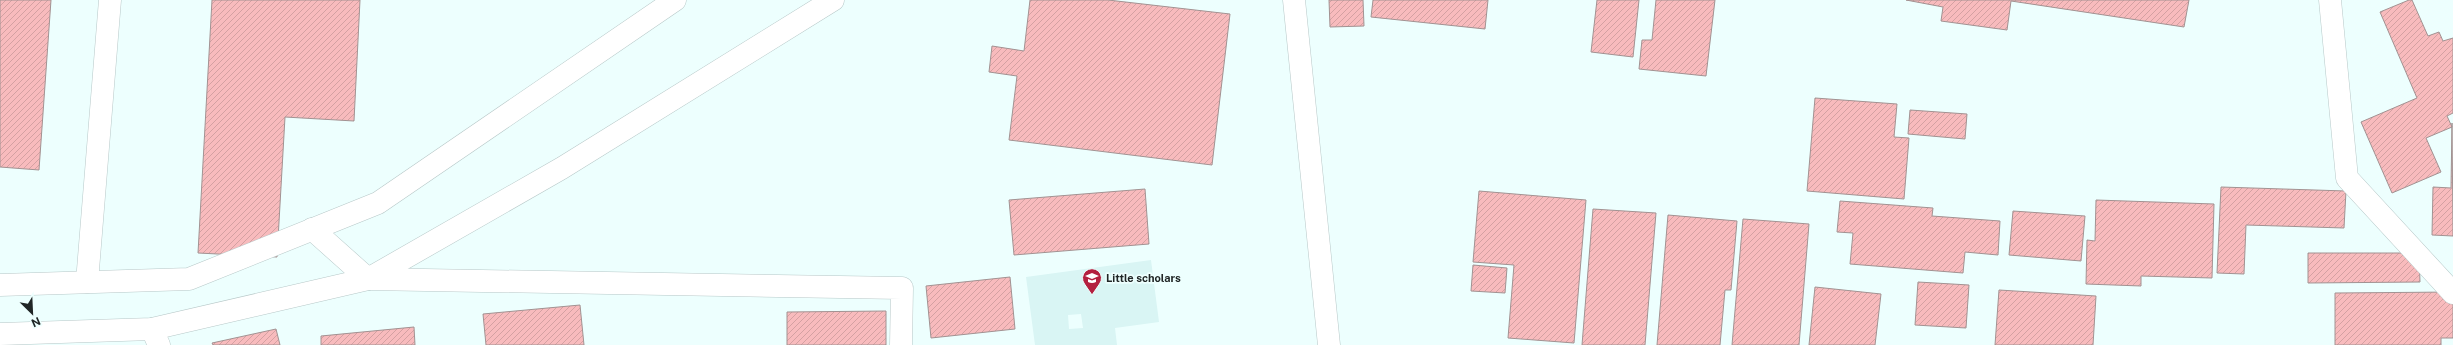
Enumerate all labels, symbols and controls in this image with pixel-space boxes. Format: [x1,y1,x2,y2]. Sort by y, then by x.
school or university icon: Little scholars [1081,267,1103,295]
place label: Little scholars [1106,272,1181,284]
north arrow [12,293,52,333]
text: N [30,315,42,329]

